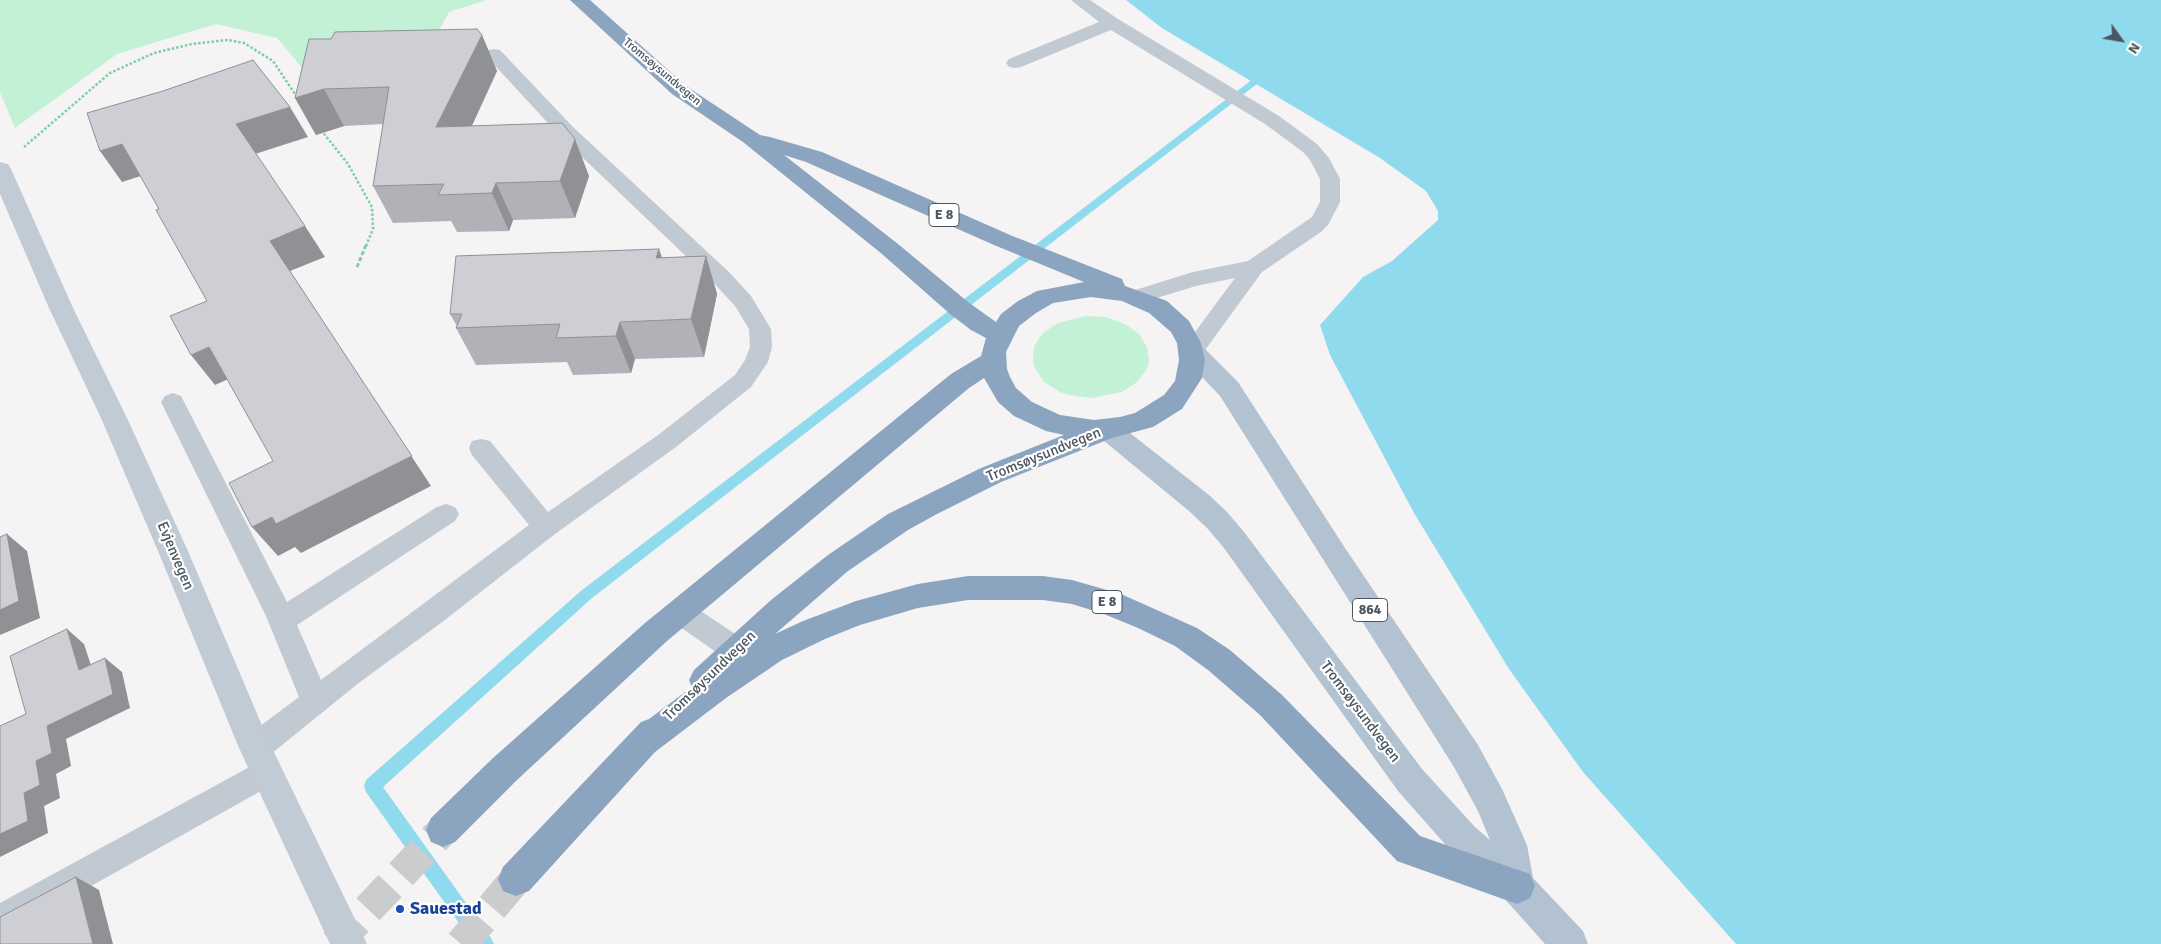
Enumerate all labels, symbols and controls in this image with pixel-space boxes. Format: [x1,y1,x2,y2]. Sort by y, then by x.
north arrow [2096,15,2146,65]
street label: Tromsøysundvegen [620,35,704,109]
text: N [2124,40,2144,57]
road number: E 8 [929,204,959,226]
street label: Tromsøysundvegen [984,424,1104,486]
street label: Evjenvegen [153,519,197,593]
road number: E 8 [1092,590,1122,614]
road number: 864 [1352,598,1388,622]
street label: Tromsøysundvegen [660,627,760,725]
street label: Tromsøysundvegen [1316,658,1404,766]
place label: Sauestad [410,898,482,920]
marker: Sauestad [394,903,406,915]

